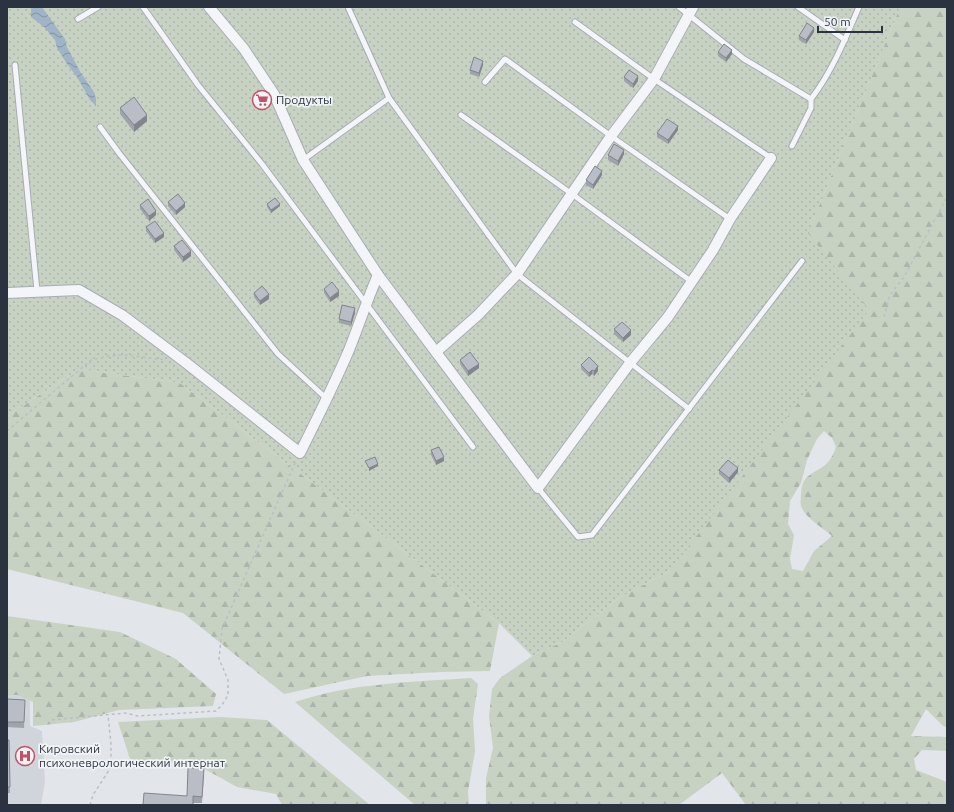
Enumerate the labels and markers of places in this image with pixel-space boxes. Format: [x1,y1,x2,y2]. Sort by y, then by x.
supermarket icon: Продукты [251,89,273,111]
place label: Продукты [276,93,332,106]
place label: Кировский психоневрологический интернат [39,742,226,769]
hospital icon: Кировский психоневрологический интернат [14,745,36,767]

